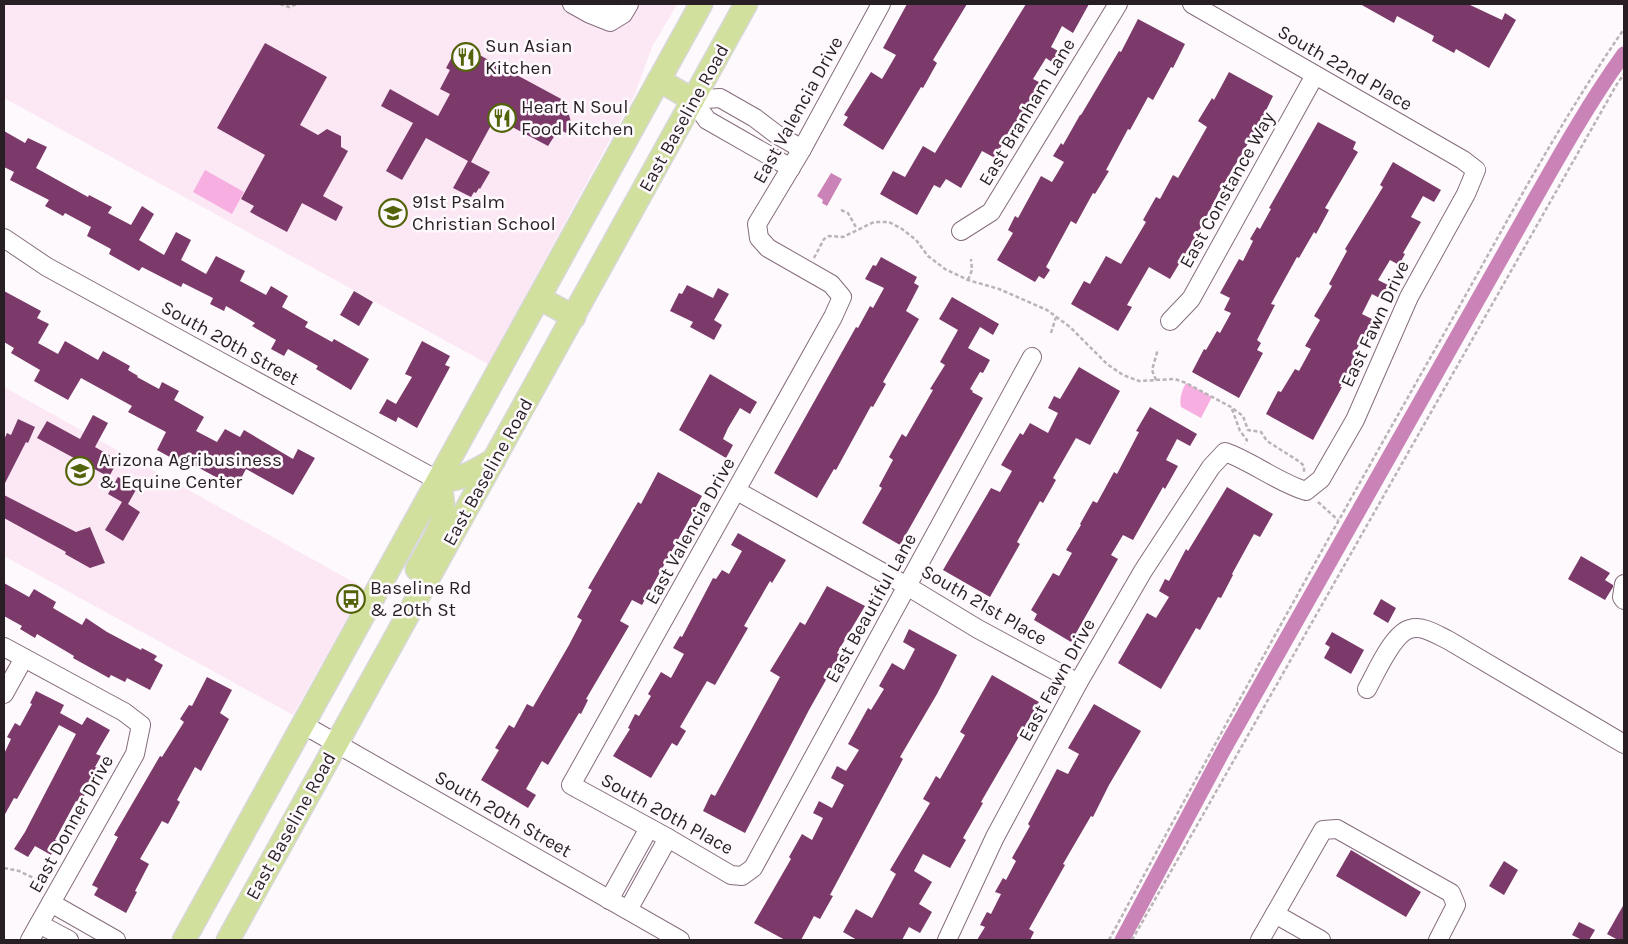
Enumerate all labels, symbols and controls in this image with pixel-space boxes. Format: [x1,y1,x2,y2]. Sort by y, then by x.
street label: South 22nd Place [1274,21,1416,115]
street label: East Valencia Drive [748,33,848,187]
street label: East Branham Lane [974,34,1080,190]
place label: Sun Asian Kitchen [485,35,572,79]
street label: East Baseline Road [634,40,734,196]
restaurant icon: Sun Asian Kitchen [451,42,481,72]
place label: Heart N Soul Food Kitchen [521,96,634,140]
restaurant icon: Heart N Soul Food Kitchen [487,103,517,133]
street label: East Constance Way [1175,108,1279,272]
place label: 91st Psalm Christian School [412,191,556,235]
school or university icon: 91st Psalm Christian School [378,198,408,228]
street label: East Fawn Drive [1336,257,1414,391]
street label: South 20th Street [157,296,303,390]
street label: East Baseline Road [438,394,538,550]
place label: Arizona Agribusiness & Equine Center [99,449,282,493]
street label: East Valencia Drive [640,454,740,608]
school or university icon: Arizona Agribusiness & Equine Center [65,456,95,486]
street label: East Beautiful Lane [821,529,921,687]
street label: South 21st Place [917,560,1051,650]
place label: Baseline Rd & 20th St [370,577,472,621]
bus stop icon: Baseline Rd & 20th St [336,584,366,614]
street label: East Fawn Drive [1014,615,1100,745]
street label: East Baseline Road [241,748,341,904]
street label: East Donner Drive [24,751,118,897]
street label: South 20th Street [431,766,575,862]
street label: South 20th Place [597,769,737,859]

